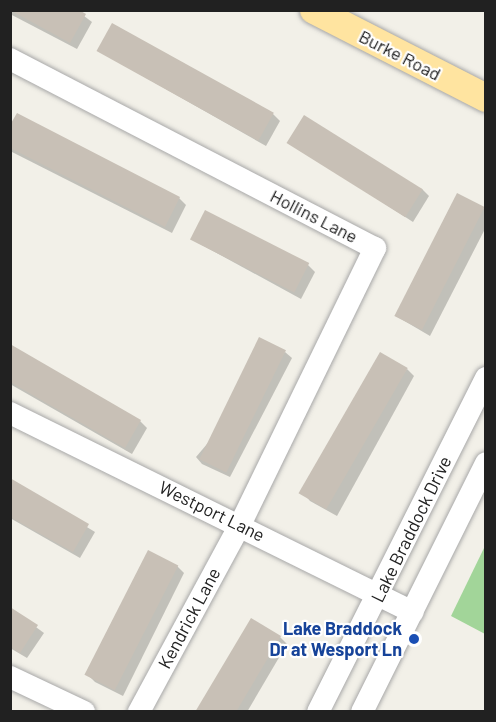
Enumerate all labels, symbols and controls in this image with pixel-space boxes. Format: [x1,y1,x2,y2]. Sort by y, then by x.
street label: Burke Road [355,25,445,85]
street label: Hollins Lane [267,185,361,247]
street label: Lake Braddock Drive [366,452,456,606]
street label: Westport Lane [156,476,268,546]
street label: Kendrick Lane [153,564,225,672]
place label: Lake Braddock Dr at Wesport Ln [269,618,402,660]
marker: Lake Braddock Dr at Wesport Ln [407,632,421,646]

